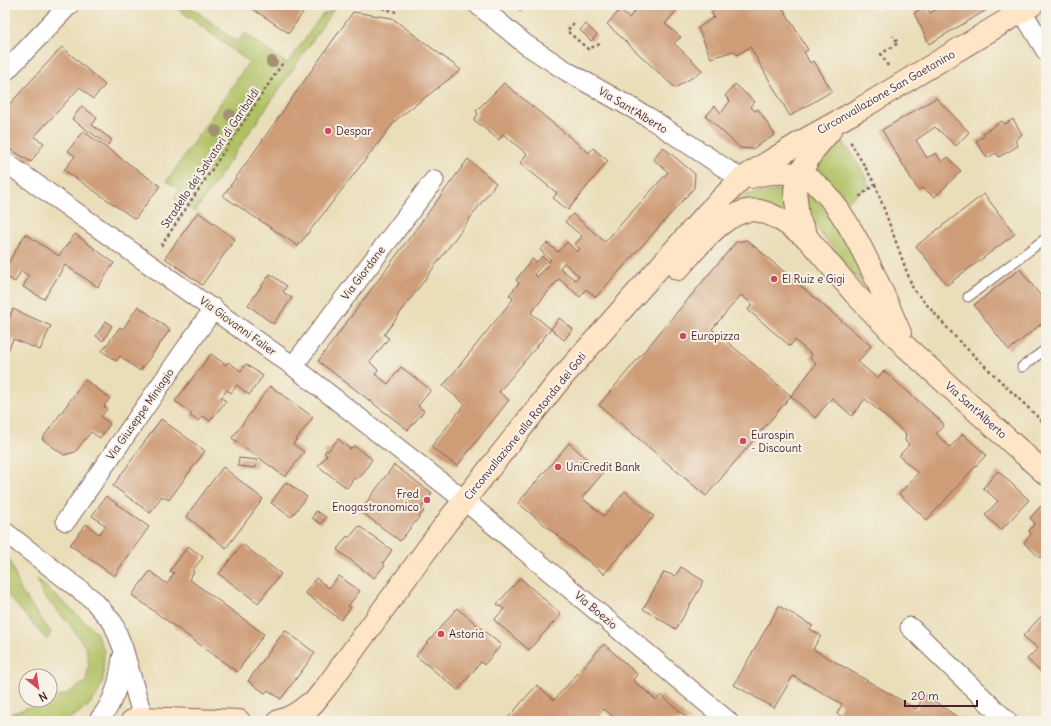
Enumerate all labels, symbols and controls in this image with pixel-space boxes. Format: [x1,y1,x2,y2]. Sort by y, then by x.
street label: Circonvallazione San Gaetanino [815,47,957,137]
street label: Via Sant'Alberto [596,84,670,136]
street label: Stradello dei Salvatori di Garibaldi [158,85,262,231]
place label: Despar [336,124,372,138]
marker: Despar [323,126,333,136]
street label: Via Giordane [338,243,388,303]
place label: El Ruiz e Gigi [782,272,845,286]
marker: El Ruiz e Gigi [769,274,779,284]
street label: Via Giovanni Falier [197,293,280,359]
place label: Europizza [691,329,740,343]
marker: Europizza [678,331,688,341]
street label: Circonvallazione alla Rotonda dei Goti [461,349,589,503]
street label: Via Giuseppe Miniagio [103,366,177,462]
street label: Via Sant'Alberto [942,379,1010,441]
place label: Eurospin - Discount [751,428,802,455]
marker: Eurospin - Discount [738,436,748,446]
place label: UniCredit Bank [566,460,641,474]
marker: UniCredit Bank [553,462,563,472]
place label: Fred Enogastronomico [332,487,420,514]
marker: Fred Enogastronomico [422,495,432,505]
street label: Via Boezio [572,588,620,632]
place label: Astoria [449,627,484,641]
marker: Astoria [436,629,446,639]
north arrow [18,668,58,708]
scale bar [905,682,977,708]
text: 20 m [911,688,939,703]
text: N [36,689,50,705]

